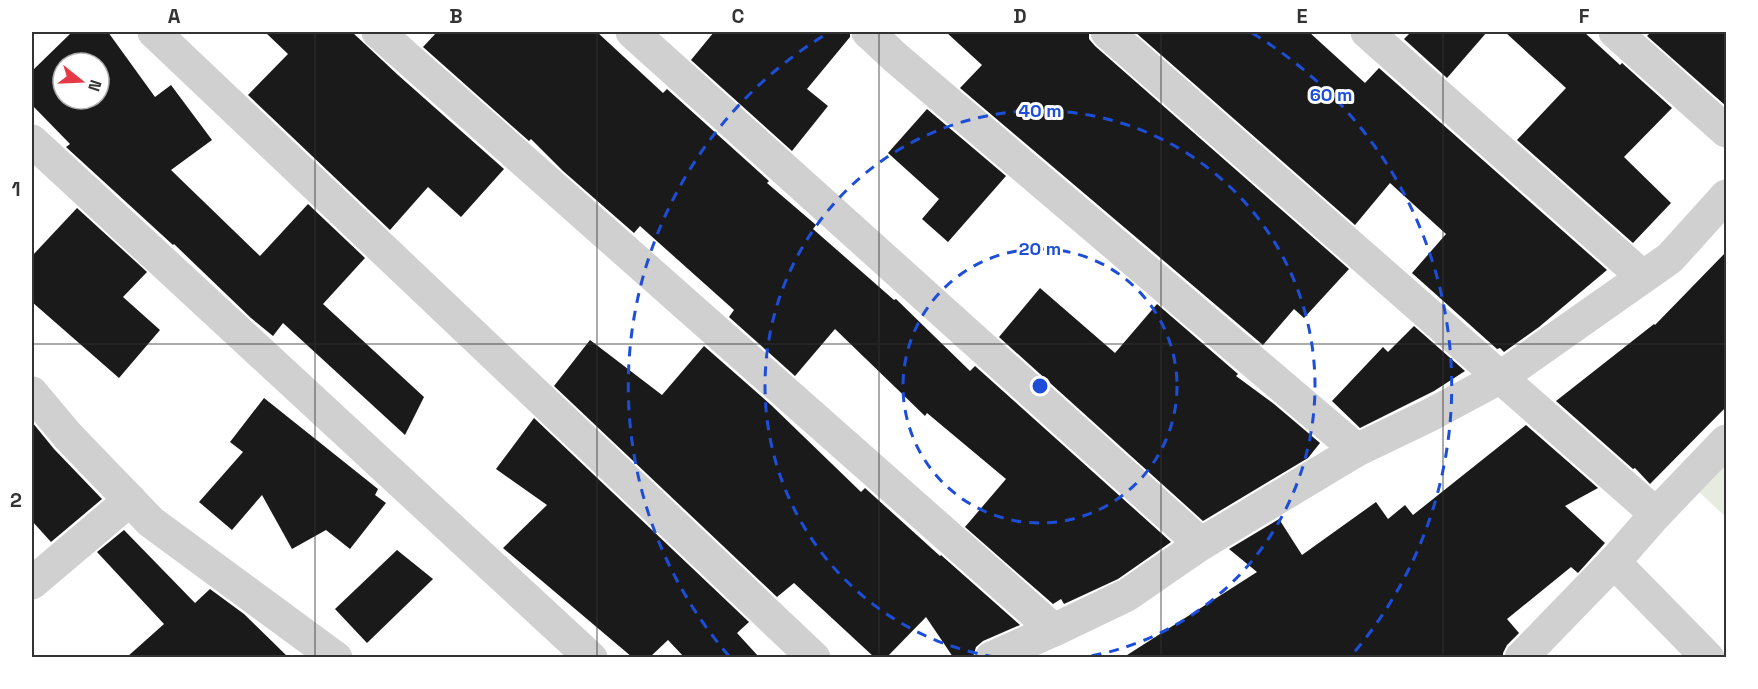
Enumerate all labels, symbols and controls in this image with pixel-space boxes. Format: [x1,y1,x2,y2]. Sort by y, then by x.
text: A [168,3,181,29]
text: B [449,3,463,29]
text: C [732,3,745,29]
text: D [1013,3,1027,29]
text: E [1296,3,1308,29]
text: F [1579,3,1590,29]
north arrow [51,51,111,111]
text: N [83,77,106,94]
text: 60 m [1310,83,1352,106]
text: 40 m [1018,99,1062,122]
text: 1 [11,176,21,202]
text: 20 m [1019,237,1061,260]
centre of rings [1030,376,1050,396]
text: 2 [10,487,22,513]

